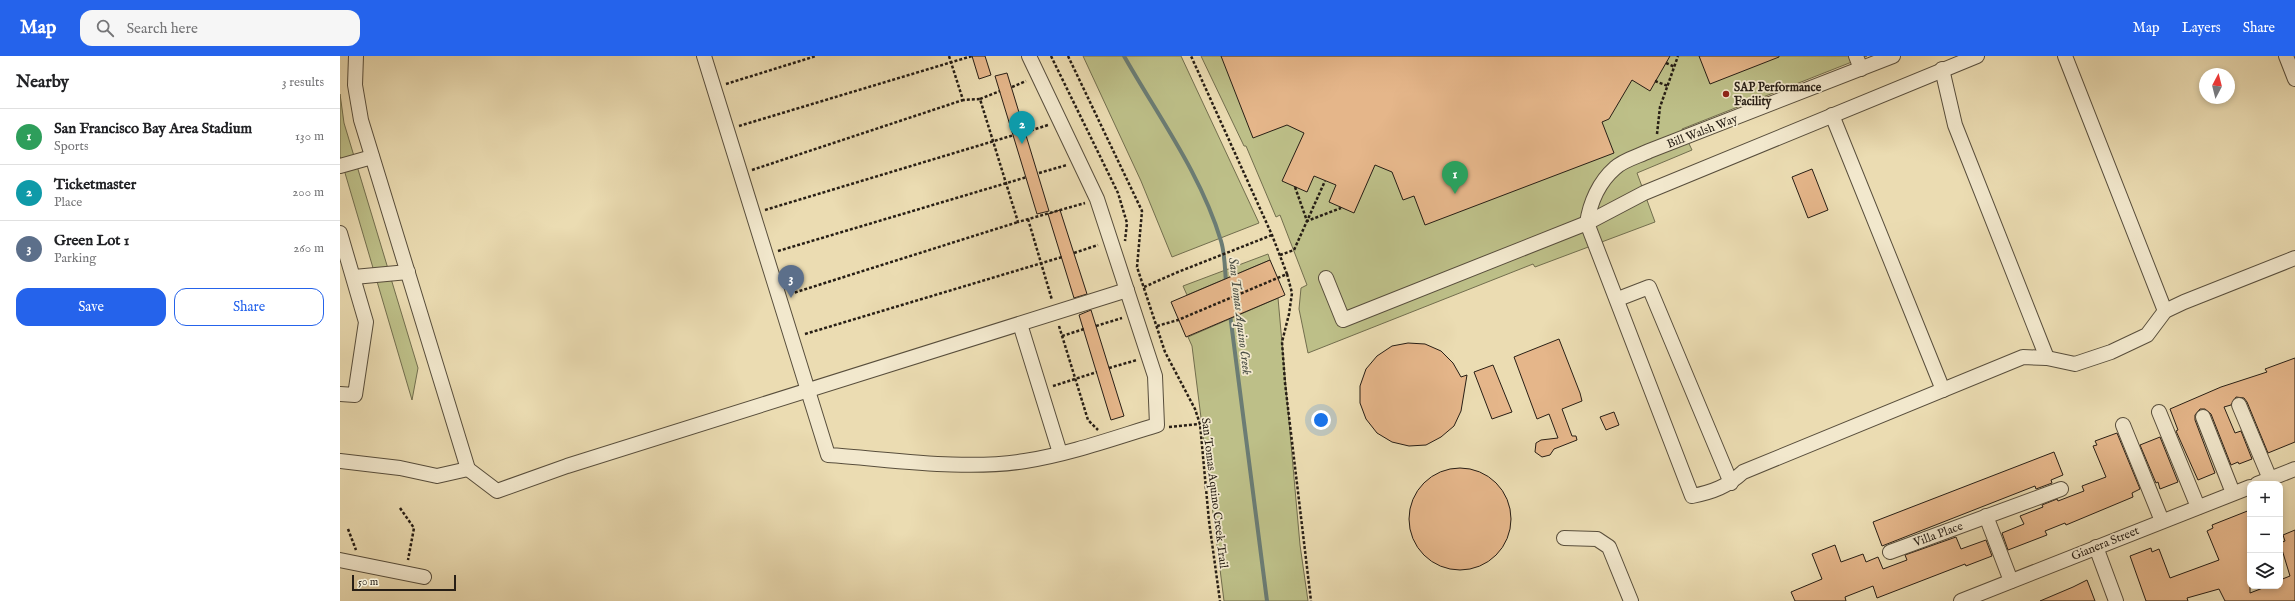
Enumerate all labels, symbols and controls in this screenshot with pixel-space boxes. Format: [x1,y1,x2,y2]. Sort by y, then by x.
search box [80,10,360,46]
text: Map [20,16,56,40]
icon: search [94,17,116,39]
text: Search here [126,19,198,38]
text: Map [2133,19,2160,37]
text: Layers [2182,19,2221,37]
text: Share [2243,19,2275,37]
north arrow [2199,68,2235,104]
text: Nearby [16,72,69,93]
text: 3 results [282,74,324,91]
place label: SAP Performance Facility [1734,80,1822,110]
marker: SAP Performance Facility [1721,89,1731,99]
pin: 2 [1009,111,1035,144]
street label: Bill Walsh Way [1665,111,1740,152]
text: San Francisco Bay Area Stadium [54,119,252,138]
text: 1 [27,128,31,145]
text: 130 m [295,128,324,145]
text: Sports [54,138,89,155]
pin: 1 [1442,161,1468,194]
text: Ticketmaster [54,175,136,194]
text: 2 [26,184,32,201]
text: 200 m [292,184,324,201]
text: Place [54,194,82,211]
text: Green Lot 1 [54,231,129,250]
text: 3 [27,240,31,257]
text: 260 m [293,240,324,257]
text: Parking [54,250,96,267]
water label: San Tomas Aquino Creek [1224,257,1255,377]
pin: 3 [778,265,804,298]
button: Save [16,288,166,326]
button: Share [174,288,324,326]
your location [1311,410,1331,430]
street label: San Tomas Aquino Creek Trail [1197,417,1231,570]
map controls [2247,481,2283,589]
button: + [2247,481,2283,517]
button: − [2247,517,2283,553]
street label: Villa Place [1910,518,1965,551]
street label: Gianera Street [2069,523,2141,564]
button: layers [2247,553,2283,589]
scale bar [352,573,456,592]
text: 50 m [358,575,378,589]

